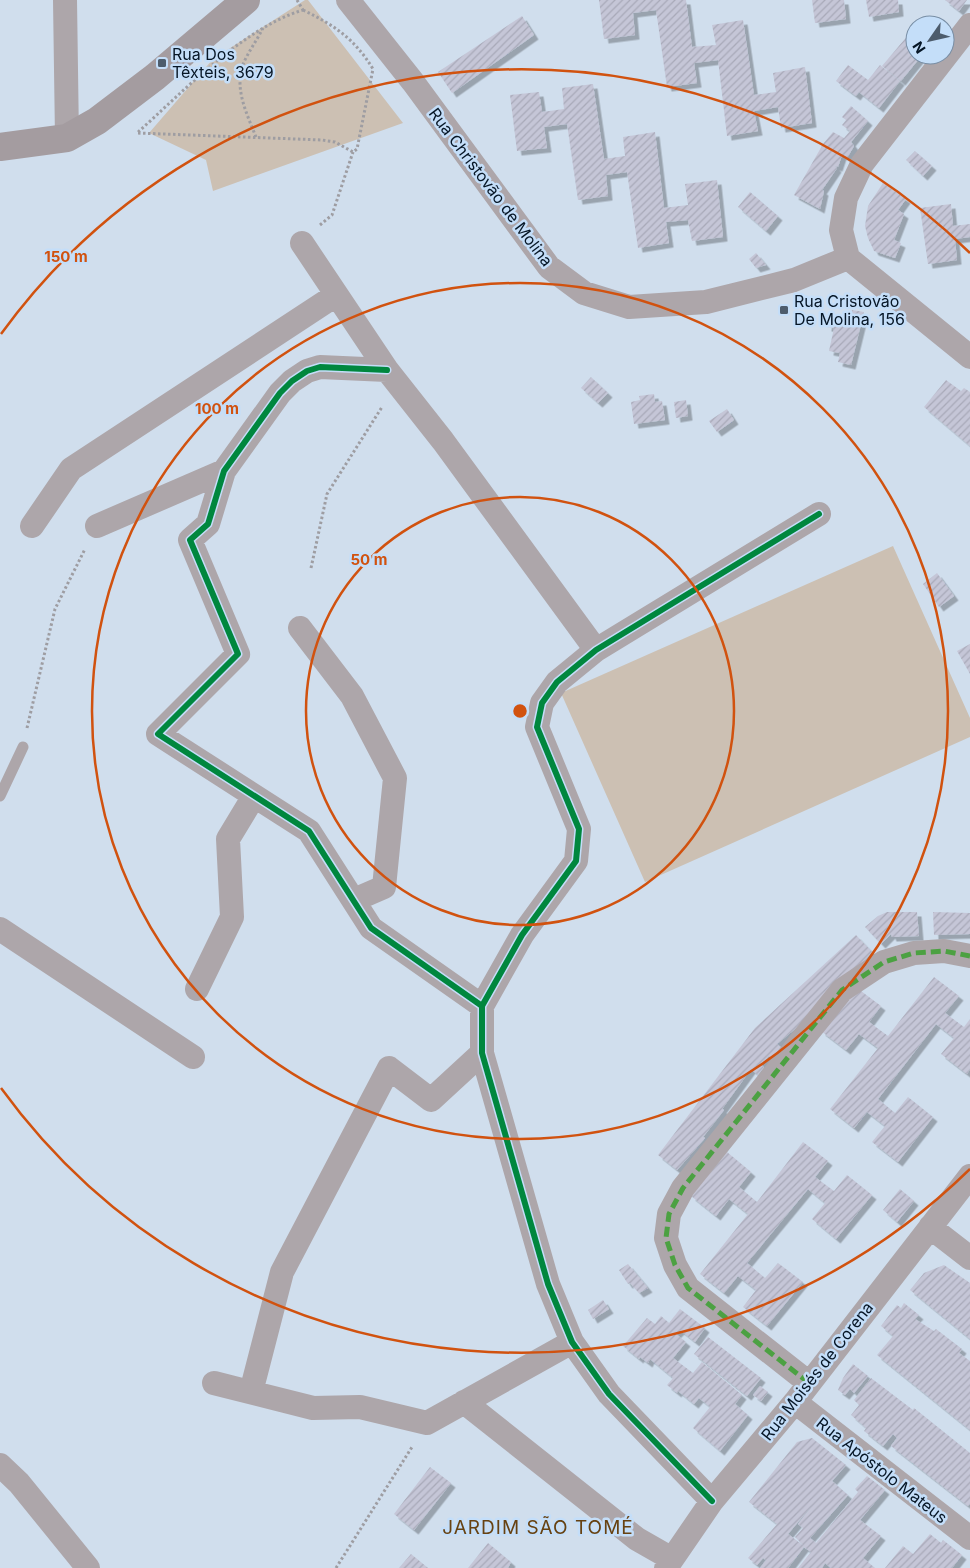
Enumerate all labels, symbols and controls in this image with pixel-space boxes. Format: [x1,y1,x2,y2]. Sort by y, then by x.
north arrow [905,15,955,65]
text: N [909,38,929,57]
place label: Rua Dos Têxteis, 3679 [172,44,274,82]
marker: Rua Dos Têxteis, 3679 [156,57,168,69]
street label: Rua Christovão de Molina [425,104,557,270]
text: 150 m [44,247,88,266]
place label: Rua Cristovão De Molina, 156 [794,291,905,329]
marker: Rua Cristovão De Molina, 156 [778,304,790,316]
text: 100 m [195,399,239,418]
text: 50 m [351,550,387,569]
centre of rings [511,702,529,720]
street label: Rua Moisés de Corena [757,1298,877,1444]
street label: Rua Apóstolo Mateus [813,1413,951,1527]
district label: JARDIM SÃO TOMÉ [442,1515,634,1539]

